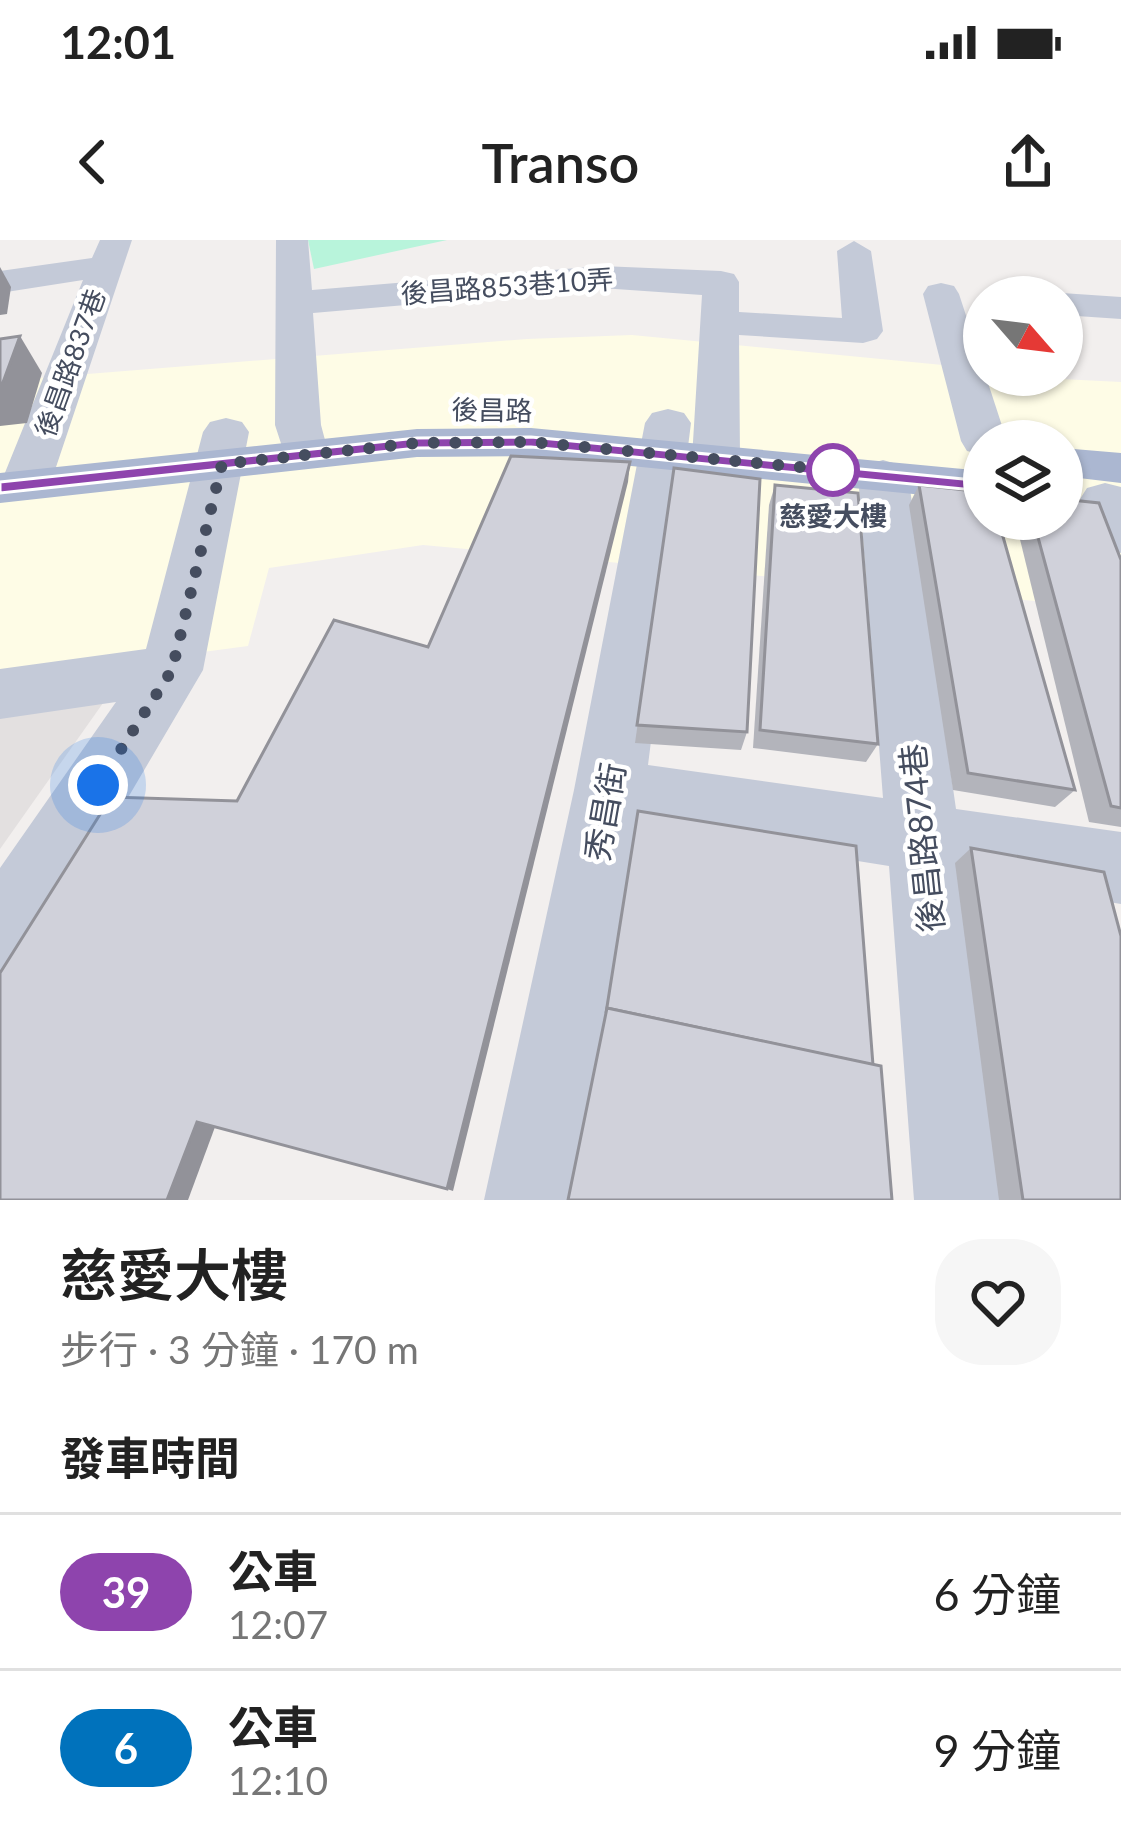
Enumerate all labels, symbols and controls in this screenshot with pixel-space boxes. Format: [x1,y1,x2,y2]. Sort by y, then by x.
text: 12:01 [60,15,176,69]
icon: back [60,129,126,195]
icon: share [995,129,1061,195]
text: Transo [482,130,639,195]
street label: 後昌路853巷10弄 [399,262,614,309]
north arrow [963,276,1083,396]
map controls [963,276,1083,540]
street label: 後昌路837巷 [28,284,112,441]
street label: 後昌路 [451,392,533,427]
button: layers [963,420,1083,540]
marker: 慈愛大樓 [808,445,858,495]
place label: 慈愛大樓 [779,499,887,532]
street label: 後昌路874巷 [891,742,951,934]
your location [68,755,128,815]
street label: 秀昌街 [576,760,632,864]
button: heart [935,1239,1061,1365]
text: 慈愛大樓 [60,1240,288,1308]
text: 步行 · 3 分鐘 · 170 m [60,1326,419,1372]
text: 發車時間 [60,1431,240,1485]
text: 公車 [228,1544,318,1598]
text: 39 [102,1567,150,1617]
text: 6 分鐘 [933,1567,1061,1621]
text: 12:07 [228,1601,328,1647]
text: 公車 [228,1700,318,1754]
text: 6 [114,1723,138,1773]
text: 9 分鐘 [933,1723,1061,1777]
text: 12:10 [228,1757,328,1803]

